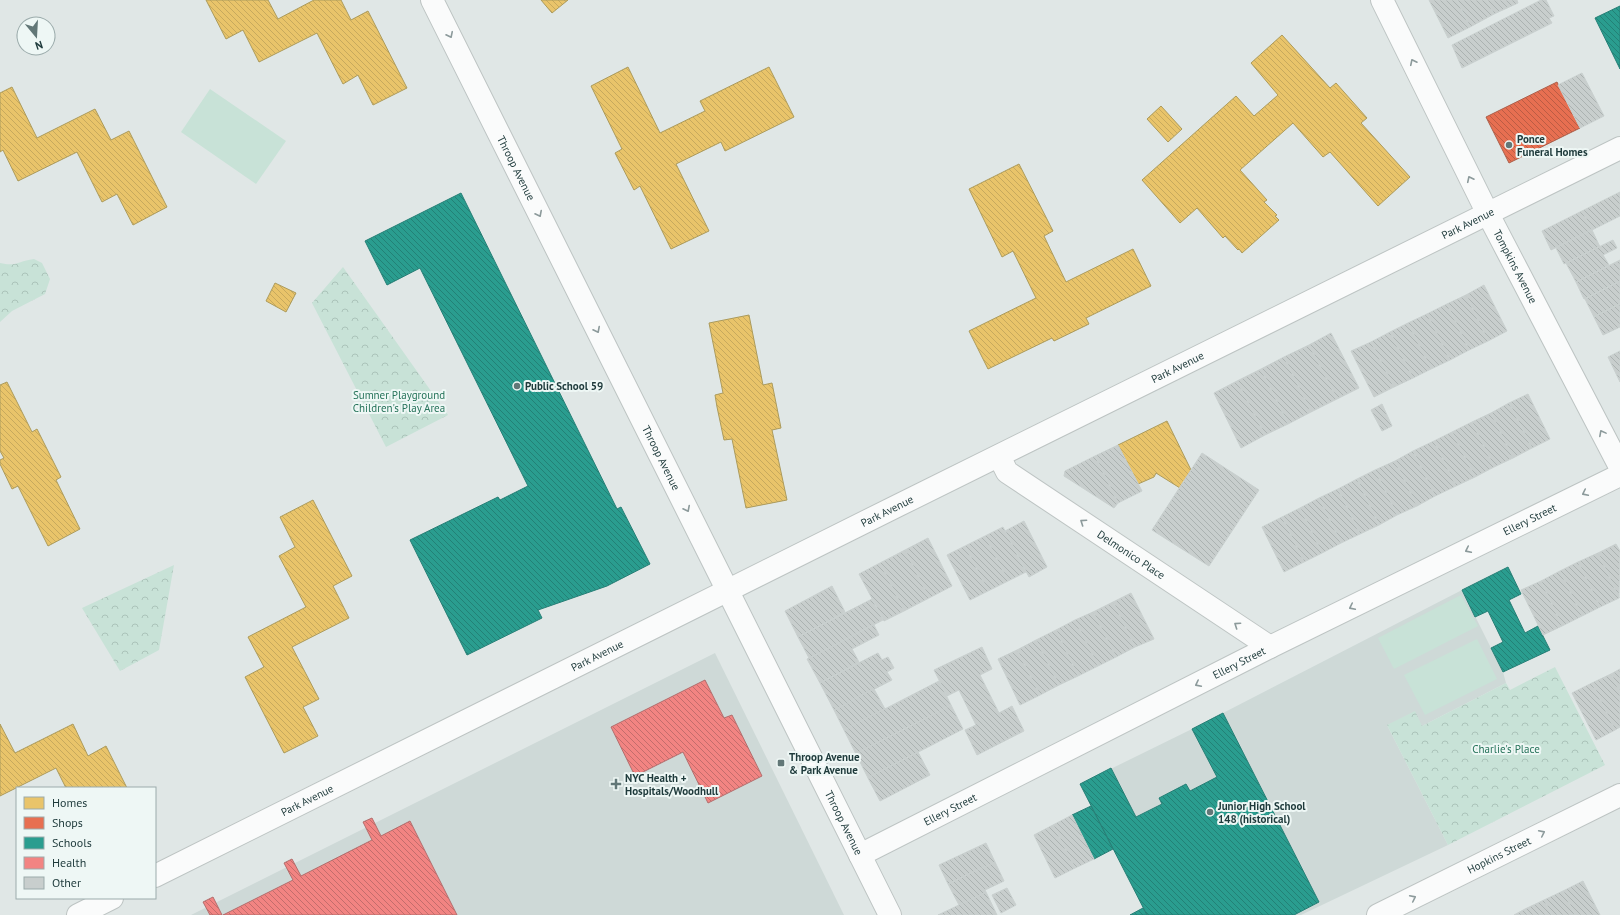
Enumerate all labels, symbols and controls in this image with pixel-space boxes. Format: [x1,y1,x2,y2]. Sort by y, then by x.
north arrow [16,16,56,56]
one-way arrow [445,31,453,38]
text: N [33,38,45,53]
one-way arrow [1410,59,1418,67]
place label: Ponce Funeral Homes [1517,132,1588,159]
street label: Throop Avenue [494,133,538,203]
marker: Ponce Funeral Homes [1504,140,1514,150]
one-way arrow [1468,176,1475,183]
street label: Park Avenue [1439,204,1497,242]
one-way arrow [534,210,542,217]
street label: Tompkins Avenue [1490,227,1541,306]
one-way arrow [592,326,600,333]
street label: Park Avenue [1149,348,1206,386]
place label: Public School 59 [525,379,603,393]
marker: Public School 59 [512,381,522,391]
park label: Sumner Playground Children's Play Area [353,388,445,415]
street label: Throop Avenue [639,423,683,493]
one-way arrow [1599,429,1607,437]
one-way arrow [1582,488,1589,496]
street label: Park Avenue [858,492,916,530]
street label: Ellery Street [1501,500,1559,538]
one-way arrow [682,505,690,512]
one-way arrow [1080,519,1087,527]
street label: Delmonico Place [1095,527,1168,582]
one-way arrow [1465,545,1473,553]
one-way arrow [1348,602,1356,610]
one-way arrow [1235,623,1242,630]
street label: Park Avenue [568,636,626,675]
street label: Ellery Street [1210,643,1268,682]
one-way arrow [1194,679,1202,687]
park label: Charlie's Place [1472,742,1540,756]
place label: Throop Avenue & Park Avenue [789,750,860,777]
marker: Throop Avenue & Park Avenue [776,758,786,768]
place label: NYC Health + Hospitals/Woodhull [625,771,719,798]
marker: NYC Health + Hospitals/Woodhull [610,778,622,790]
street label: Park Avenue [279,781,336,819]
legend [16,787,156,899]
street label: Throop Avenue [822,788,866,858]
street label: Ellery Street [921,790,979,829]
text: Homes [52,795,87,810]
place label: Junior High School 148 (historical) [1217,799,1306,826]
marker: Junior High School 148 (historical) [1205,807,1215,817]
text: Shops [52,815,83,830]
one-way arrow [1538,831,1546,838]
street label: Hopkins Street [1465,833,1533,877]
text: Schools [52,835,92,850]
text: Health [52,855,86,870]
text: Other [52,875,81,890]
one-way arrow [1409,895,1417,903]

